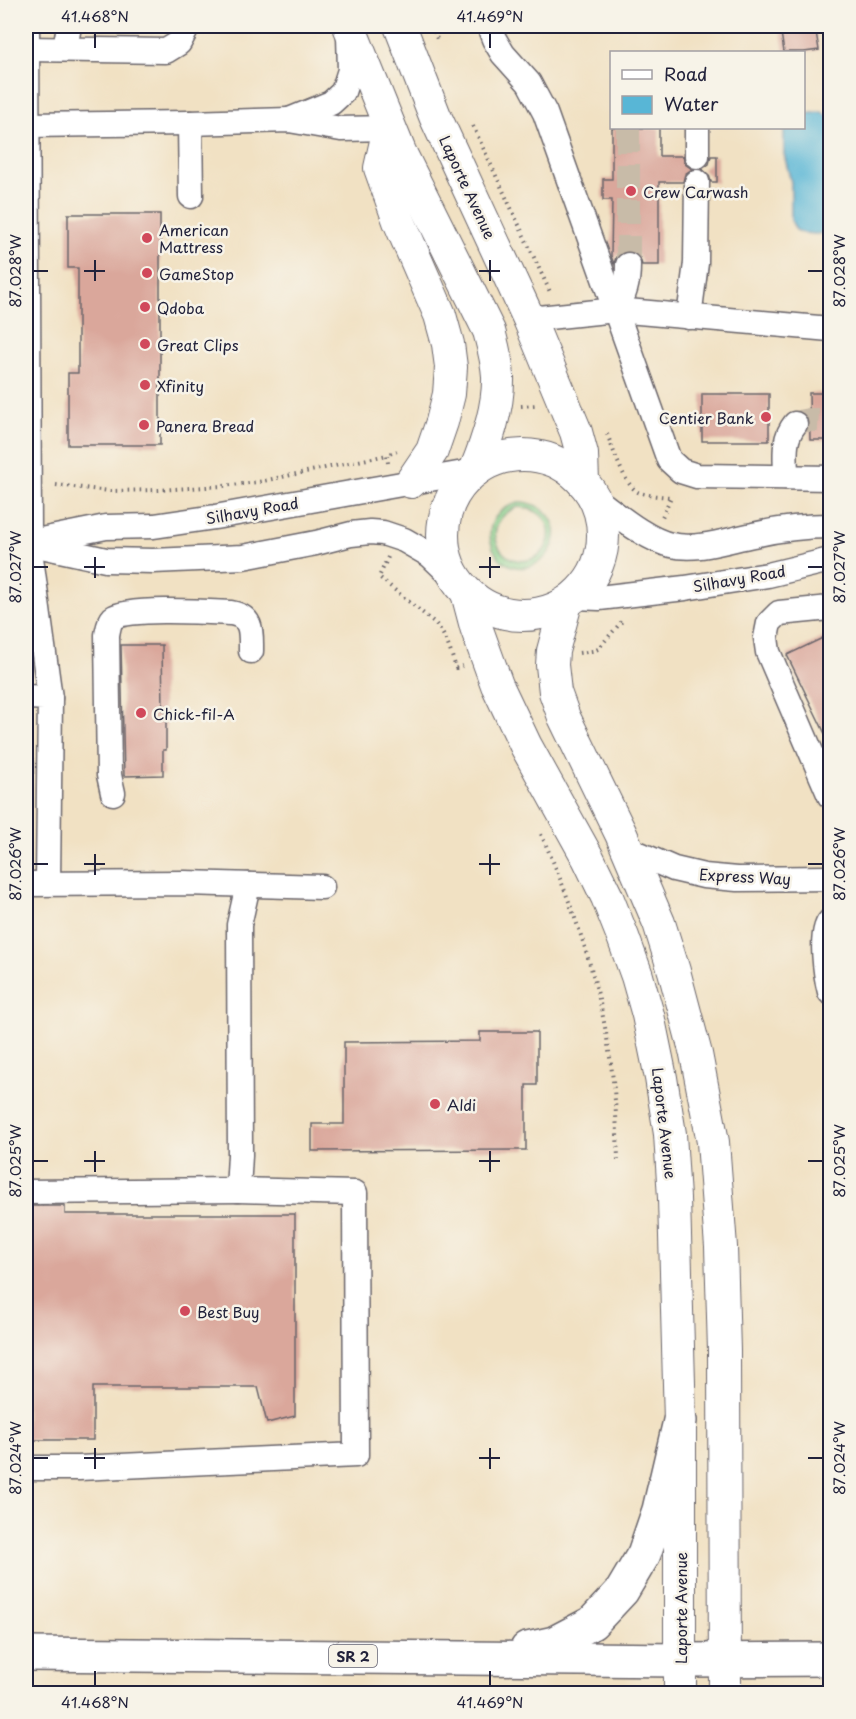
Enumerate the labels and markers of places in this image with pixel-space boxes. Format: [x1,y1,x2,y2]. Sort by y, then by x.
place label: Crew Carwash [643,180,749,203]
marker: Crew Carwash [624,184,638,198]
place label: American Mattress [159,218,229,258]
marker: American Mattress [140,231,154,245]
place label: GameStop [159,262,234,285]
marker: GameStop [140,266,154,280]
place label: Qdoba [157,296,205,319]
marker: Qdoba [138,300,152,314]
place label: Great Clips [157,333,239,356]
marker: Great Clips [138,337,152,351]
place label: Xfinity [157,374,204,397]
marker: Xfinity [138,378,152,392]
place label: Centier Bank [659,406,754,429]
marker: Centier Bank [759,410,773,424]
place label: Panera Bread [156,414,254,437]
marker: Panera Bread [137,418,151,432]
place label: Chick-fil-A [153,702,235,725]
marker: Chick-fil-A [134,706,148,720]
place label: Aldi [447,1093,476,1116]
marker: Aldi [428,1097,442,1111]
place label: Best Buy [197,1300,260,1323]
marker: Best Buy [178,1304,192,1318]

